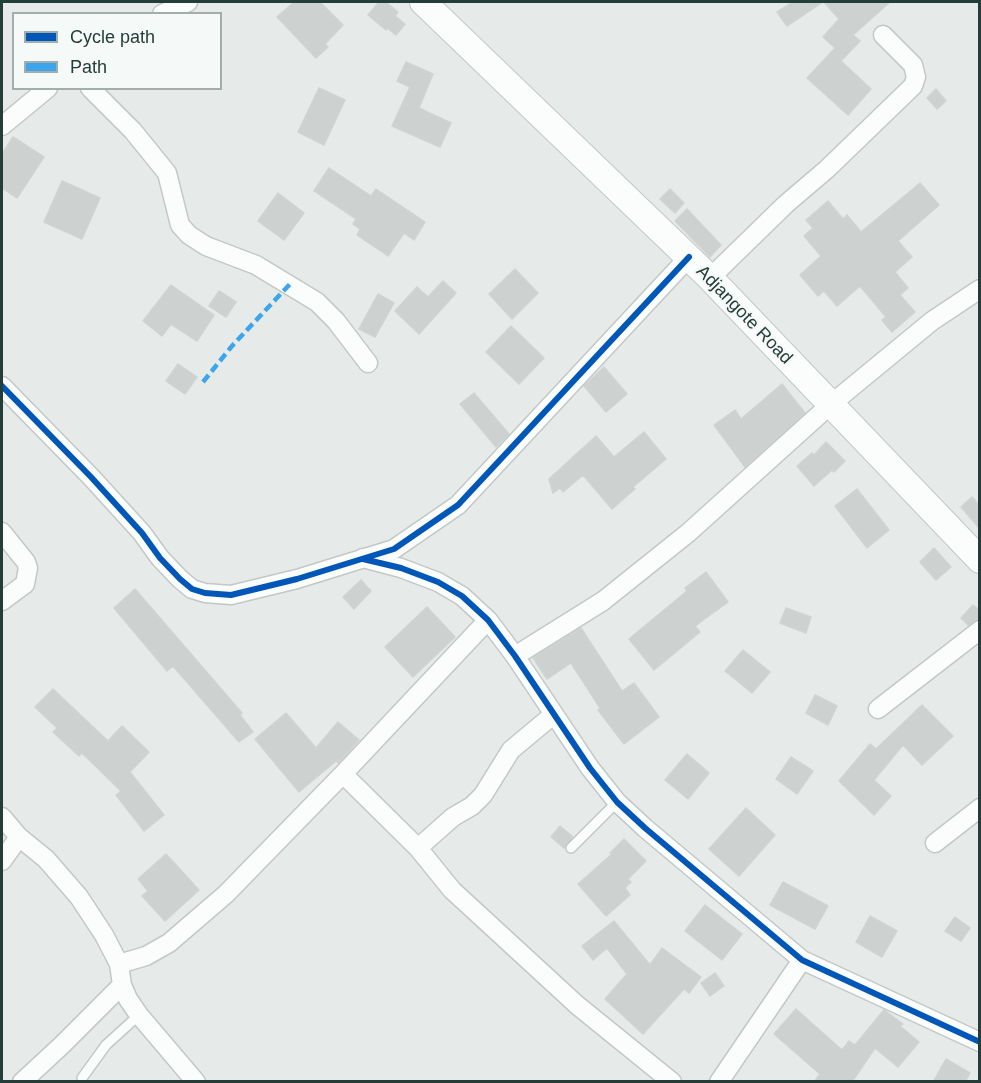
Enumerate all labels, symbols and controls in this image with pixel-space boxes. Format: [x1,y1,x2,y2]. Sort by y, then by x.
legend [12,12,222,90]
text: Cycle path [70,27,155,47]
text: Path [70,57,107,77]
street label: Adjangote Road [691,261,797,369]

